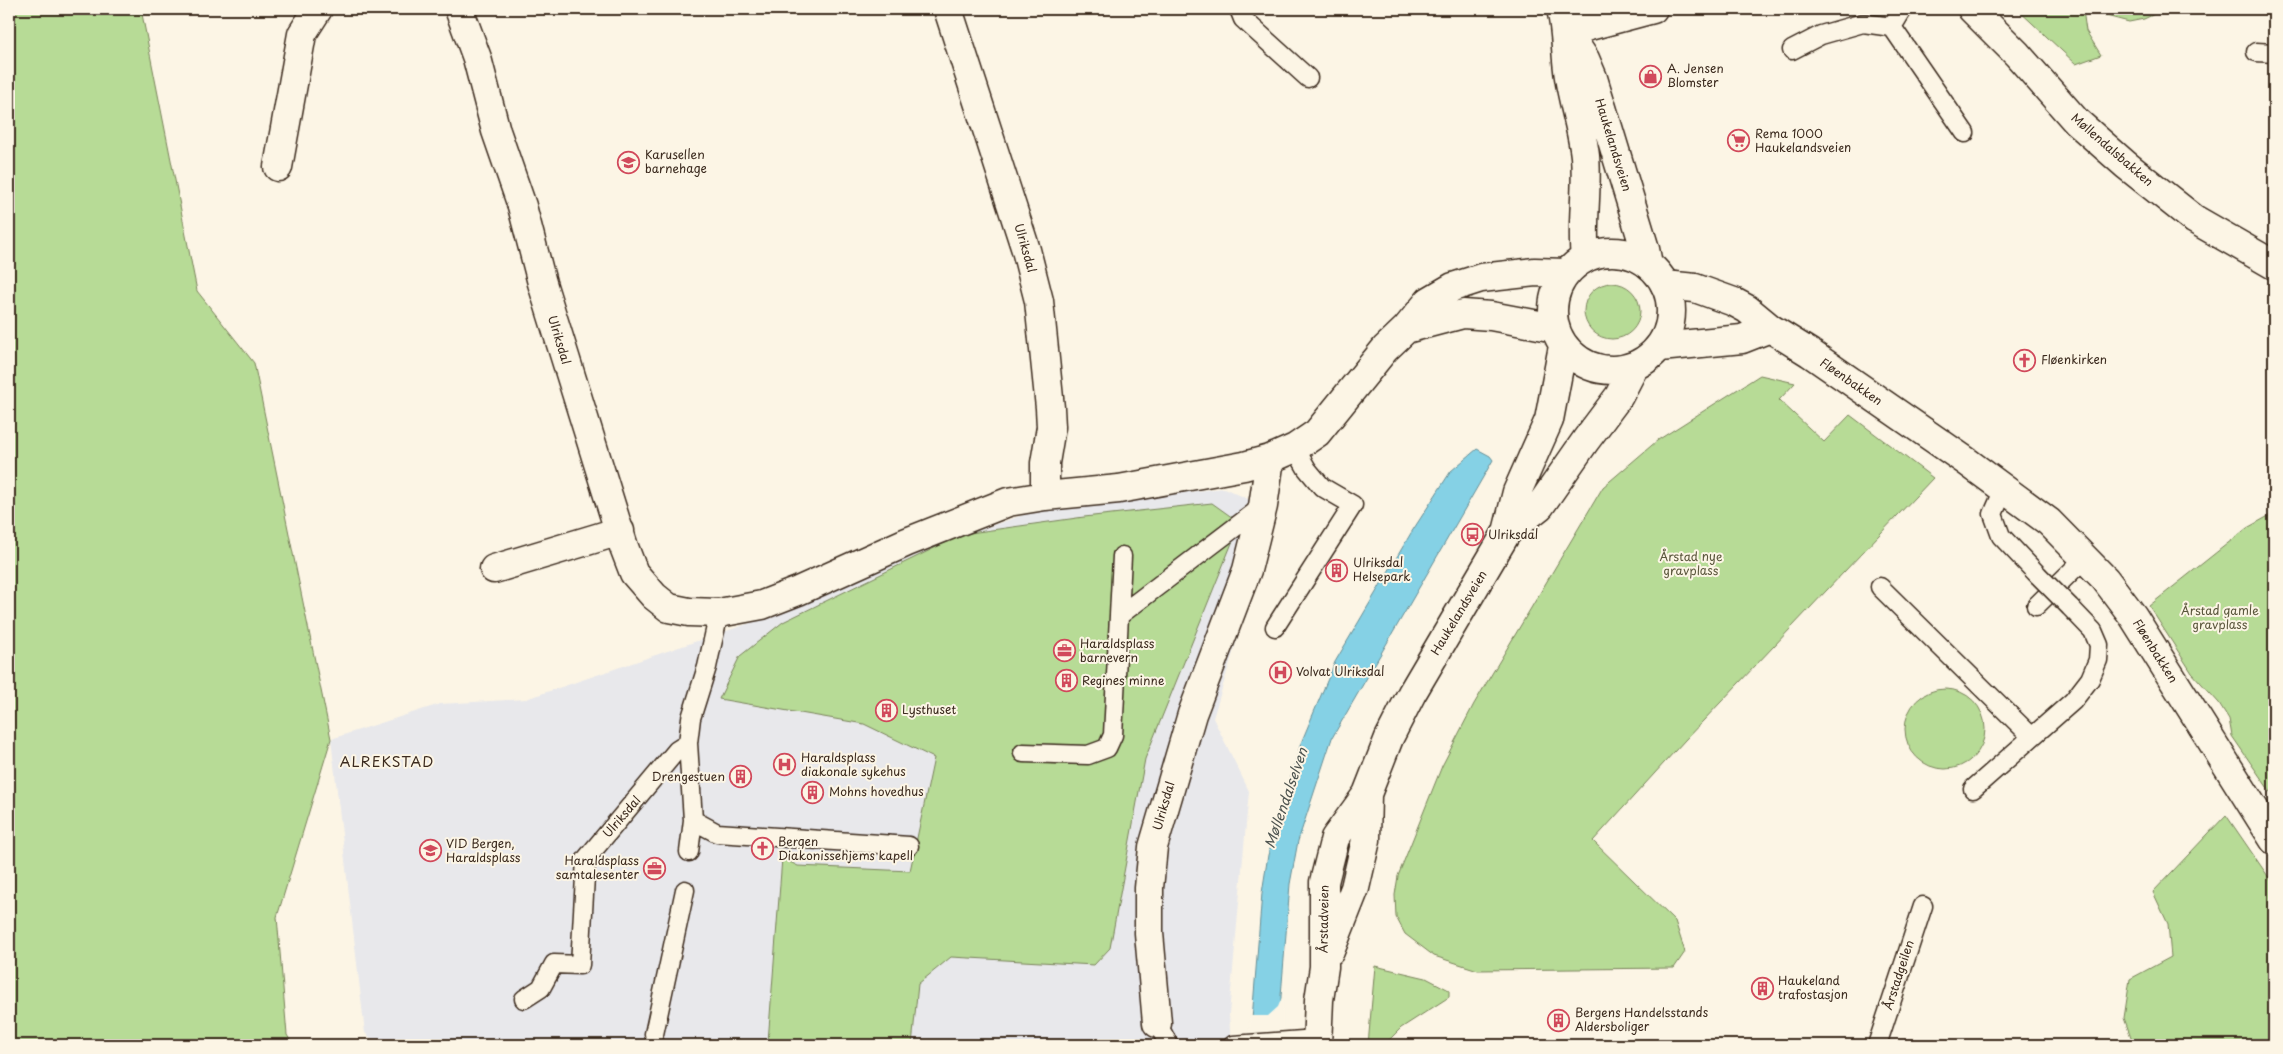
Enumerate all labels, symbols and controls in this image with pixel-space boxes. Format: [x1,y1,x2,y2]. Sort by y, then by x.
place label: A. Jensen Blomster [1667,59,1724,91]
shop icon: A. Jensen Blomster [1639,64,1663,88]
street label: Haukelandsveien [1591,96,1637,193]
street label: Møllendalsbakken [2068,108,2158,190]
place label: Rema 1000 Haukelandsveien [1755,124,1851,156]
supermarket icon: Rema 1000 Haukelandsveien [1727,129,1751,153]
place label: Karusellen barnehage [645,145,707,177]
school or university icon: Karusellen barnehage [617,150,641,174]
street label: Ulriksdal [1010,221,1042,274]
street label: Ulriksdal [544,313,576,366]
church icon: Fløenkirken [2013,348,2037,372]
place label: Fløenkirken [2041,350,2107,368]
street label: Fløenbakken [1817,353,1886,409]
bus stop icon: Ulriksdal [1460,523,1484,547]
place label: Ulriksdal [1488,525,1538,543]
park label: Årstad nye gravplass [1660,547,1723,579]
place label: Ulriksdal Helsepark [1353,553,1411,585]
building icon: Ulriksdal Helsepark [1325,558,1349,582]
street label: Haukelandsveien [1426,567,1491,658]
park label: Årstad gamle gravplass [2181,601,2259,633]
street label: Fløenbakken [2129,615,2183,686]
place label: Haraldsplass barnevern [1080,634,1155,666]
office icon: Haraldsplass barnevern [1052,639,1076,663]
hospital icon: Volvat Ulriksdal [1268,660,1292,684]
place label: Volvat Ulriksdal [1296,662,1385,680]
building icon: Regines minne [1054,669,1078,693]
place label: Regines minne [1082,671,1165,689]
building icon: Lysthuset [874,698,898,722]
place label: Lysthuset [902,700,956,718]
water label: Møllendalselven [1258,744,1313,851]
place label: Haraldsplass diakonale sykehus [801,748,906,780]
district label: ALREKSTAD [340,751,434,772]
hospital icon: Haraldsplass diakonale sykehus [773,753,797,777]
building icon: Drengestuen [729,765,753,789]
place label: Drengestuen [652,767,725,785]
street label: Ulriksdal [1147,779,1179,832]
building icon: Mohns hovedhus [801,780,825,804]
place label: Mohns hovedhus [829,782,924,800]
street label: Ulriksdal [598,791,645,841]
place label: Bergen Diakonissehjems kapell [778,832,913,864]
place label: VID Bergen, Haraldsplass [446,834,521,866]
church icon: Bergen Diakonissehjems kapell [750,837,774,861]
school or university icon: VID Bergen, Haraldsplass [418,839,442,863]
place label: Haraldsplass samtalesenter [556,851,639,883]
office icon: Haraldsplass samtalesenter [643,856,667,880]
street label: Årstadveien [1313,885,1333,953]
street label: Årstadgeilen [1878,937,1918,1012]
place label: Haukeland trafostasjon [1778,971,1848,1003]
building icon: Haukeland trafostasjon [1750,976,1774,1000]
place label: Bergens Handelsstands Aldersboliger [1575,1003,1709,1035]
building icon: Bergens Handelsstands Aldersboliger [1547,1008,1571,1032]

